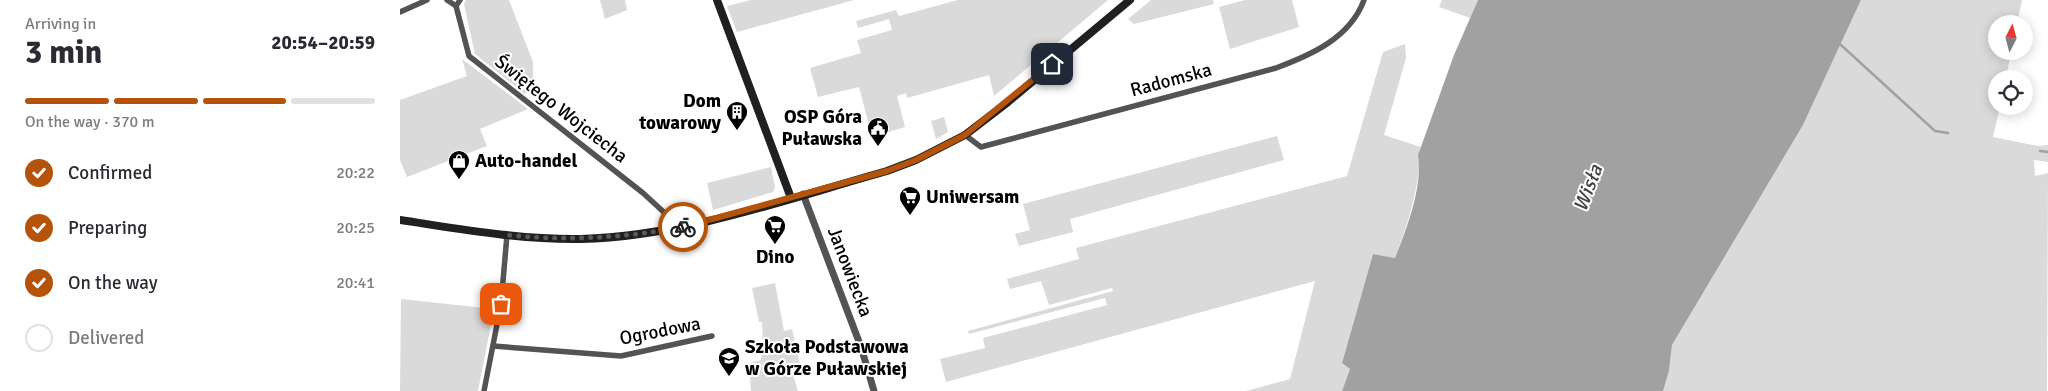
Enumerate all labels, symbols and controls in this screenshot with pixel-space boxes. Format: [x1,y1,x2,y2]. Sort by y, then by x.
text: Arriving in [25,14,96,34]
north arrow [1988,15,2032,60]
map controls [1988,15,2033,115]
text: 20:54–20:59 [271,31,375,55]
text: 3 min [25,33,102,72]
pin [1031,43,1073,85]
street label: Świętego Wojciecha [490,50,632,168]
icon: home [1038,50,1066,78]
street label: Radomska [1128,58,1214,102]
button: locate [1988,70,2033,115]
place label: Dom towarowy [638,89,722,135]
building icon: Dom towarowy [725,100,749,131]
place label: OSP Góra Puławska [782,105,862,151]
text: On the way · 370 m [25,112,155,132]
public building icon: OSP Góra Puławska [866,116,890,147]
shop icon: Auto-handel [447,149,471,180]
place label: Auto-handel [475,149,577,173]
icon: check [25,159,53,187]
water label: Wisła [1568,160,1609,215]
text: Confirmed [68,161,152,185]
text: 20:22 [336,163,375,183]
supermarket icon: Uniwersam [898,185,922,216]
place label: Uniwersam [926,185,1019,209]
courier [658,202,708,252]
icon: bike [669,213,697,241]
icon: check [25,214,53,242]
supermarket icon: Dino [763,214,787,245]
text: Preparing [68,216,147,240]
text: 20:25 [336,218,375,238]
street label: Janowiecka [822,224,878,320]
place label: Dino [756,245,794,269]
icon: check [25,269,53,297]
text: On the way [68,271,158,295]
text: 20:41 [336,273,375,293]
pin [480,283,522,325]
icon: bag [487,290,515,318]
street label: Ogrodowa [617,311,703,351]
text: Delivered [68,326,144,350]
place label: Szkoła Podstawowa w Górze Puławskiej [745,335,909,381]
school or university icon: Szkoła Podstawowa w Górze Puławskiej [717,346,741,377]

